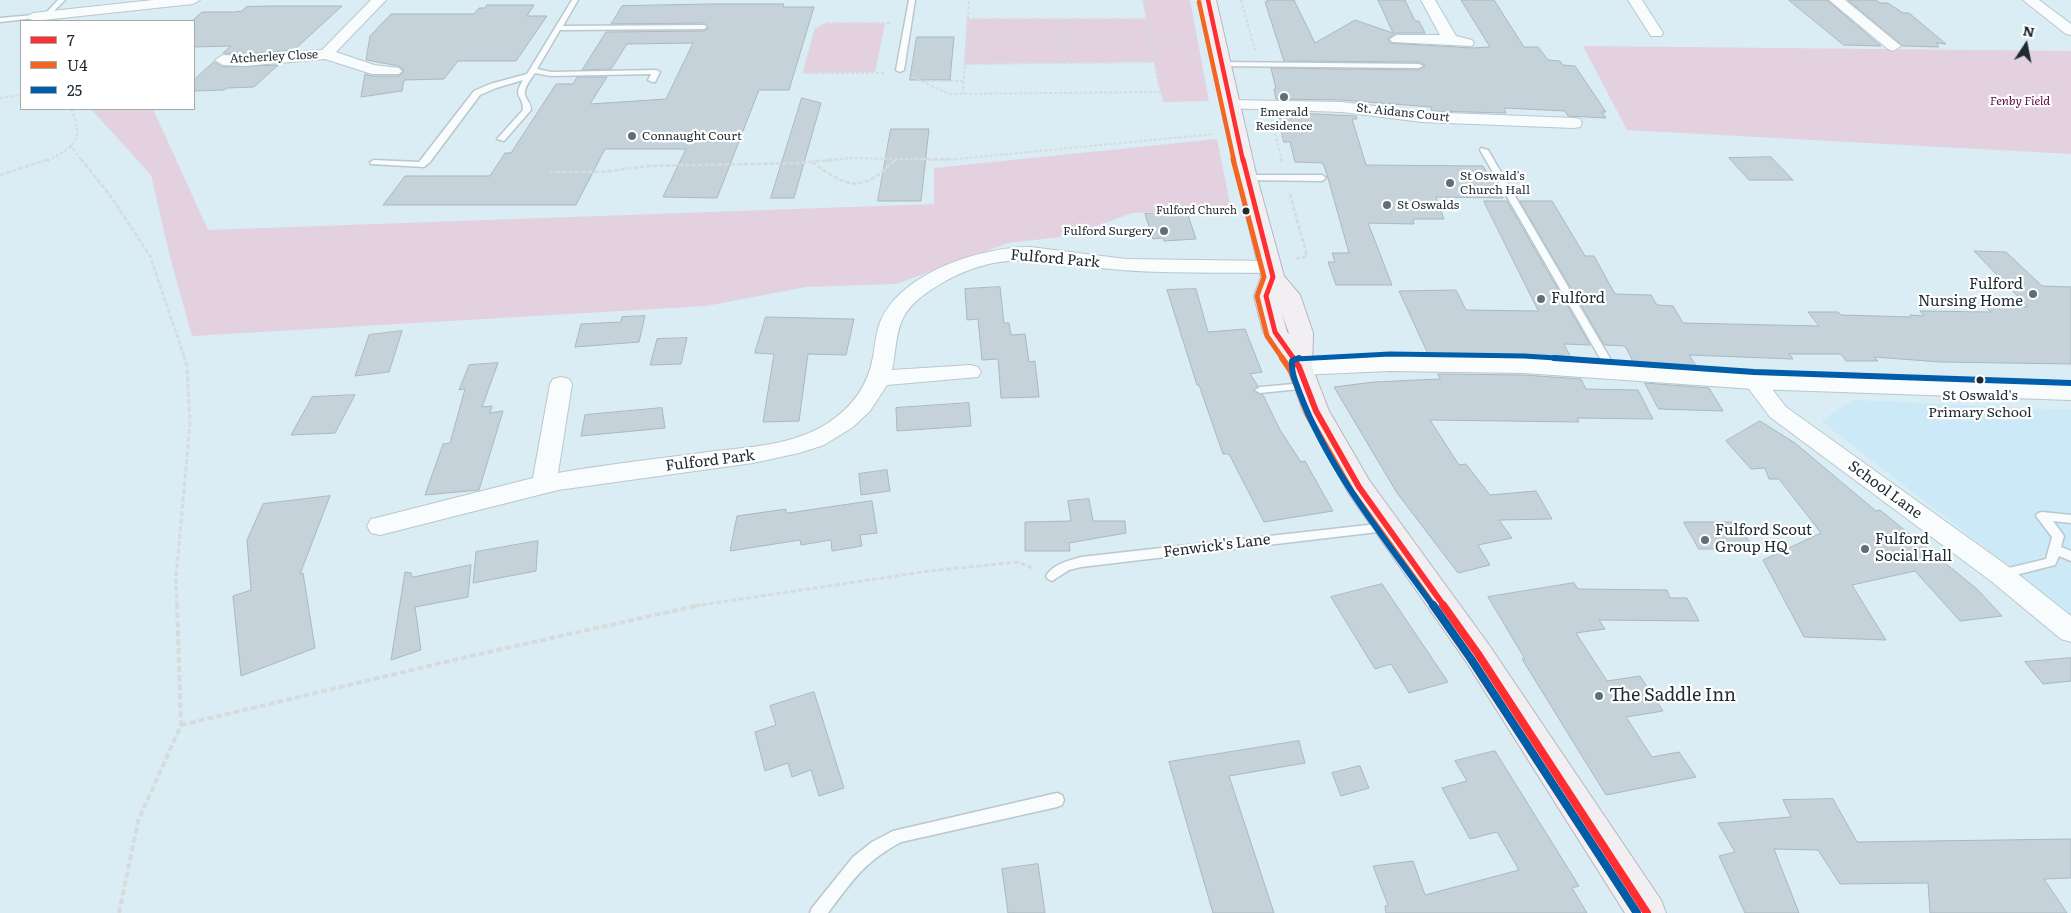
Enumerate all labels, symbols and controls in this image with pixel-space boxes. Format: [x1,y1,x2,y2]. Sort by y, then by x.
text: N [2021,19,2037,41]
legend [20,20,195,110]
north arrow [2001,20,2051,70]
text: 7 [67,28,75,51]
street label: Atcherley Close [230,47,318,67]
text: U4 [67,53,87,76]
text: 25 [67,78,82,101]
marker: Emerald Residence [1278,91,1290,103]
park label: Fenby Field [1990,94,2050,108]
street label: St. Aidans Court [1356,101,1450,125]
place label: Emerald Residence [1255,105,1313,133]
place label: Connaught Court [642,129,742,143]
marker: Connaught Court [626,130,638,142]
place label: St Oswald's Church Hall [1460,169,1530,197]
marker: St Oswald's Church Hall [1444,177,1456,189]
place label: St Oswalds [1397,198,1459,212]
marker: St Oswalds [1381,199,1393,211]
place label: Fulford Church [1156,204,1237,218]
marker: Fulford Church [1241,206,1251,216]
place label: Fulford Surgery [1063,224,1154,238]
marker: Fulford Surgery [1158,225,1170,237]
street label: Fulford Park [1009,246,1101,272]
place label: Fulford Nursing Home [1918,276,2023,311]
marker: Fulford Nursing Home [2027,288,2039,300]
place label: Fulford [1551,290,1605,308]
marker: Fulford [1535,293,1547,305]
marker: St Oswald's Primary School [1975,375,1985,385]
place label: St Oswald's Primary School [1928,388,2032,421]
street label: Fulford Park [664,447,756,475]
street label: School Lane [1845,457,1925,523]
place label: Fulford Scout Group HQ [1715,522,1812,557]
street label: Fenwick's Lane [1162,530,1272,562]
place label: Fulford Social Hall [1875,531,1952,566]
marker: Fulford Scout Group HQ [1699,534,1711,546]
marker: Fulford Social Hall [1859,543,1871,555]
place label: The Saddle Inn [1609,685,1736,707]
marker: The Saddle Inn [1593,690,1605,702]

